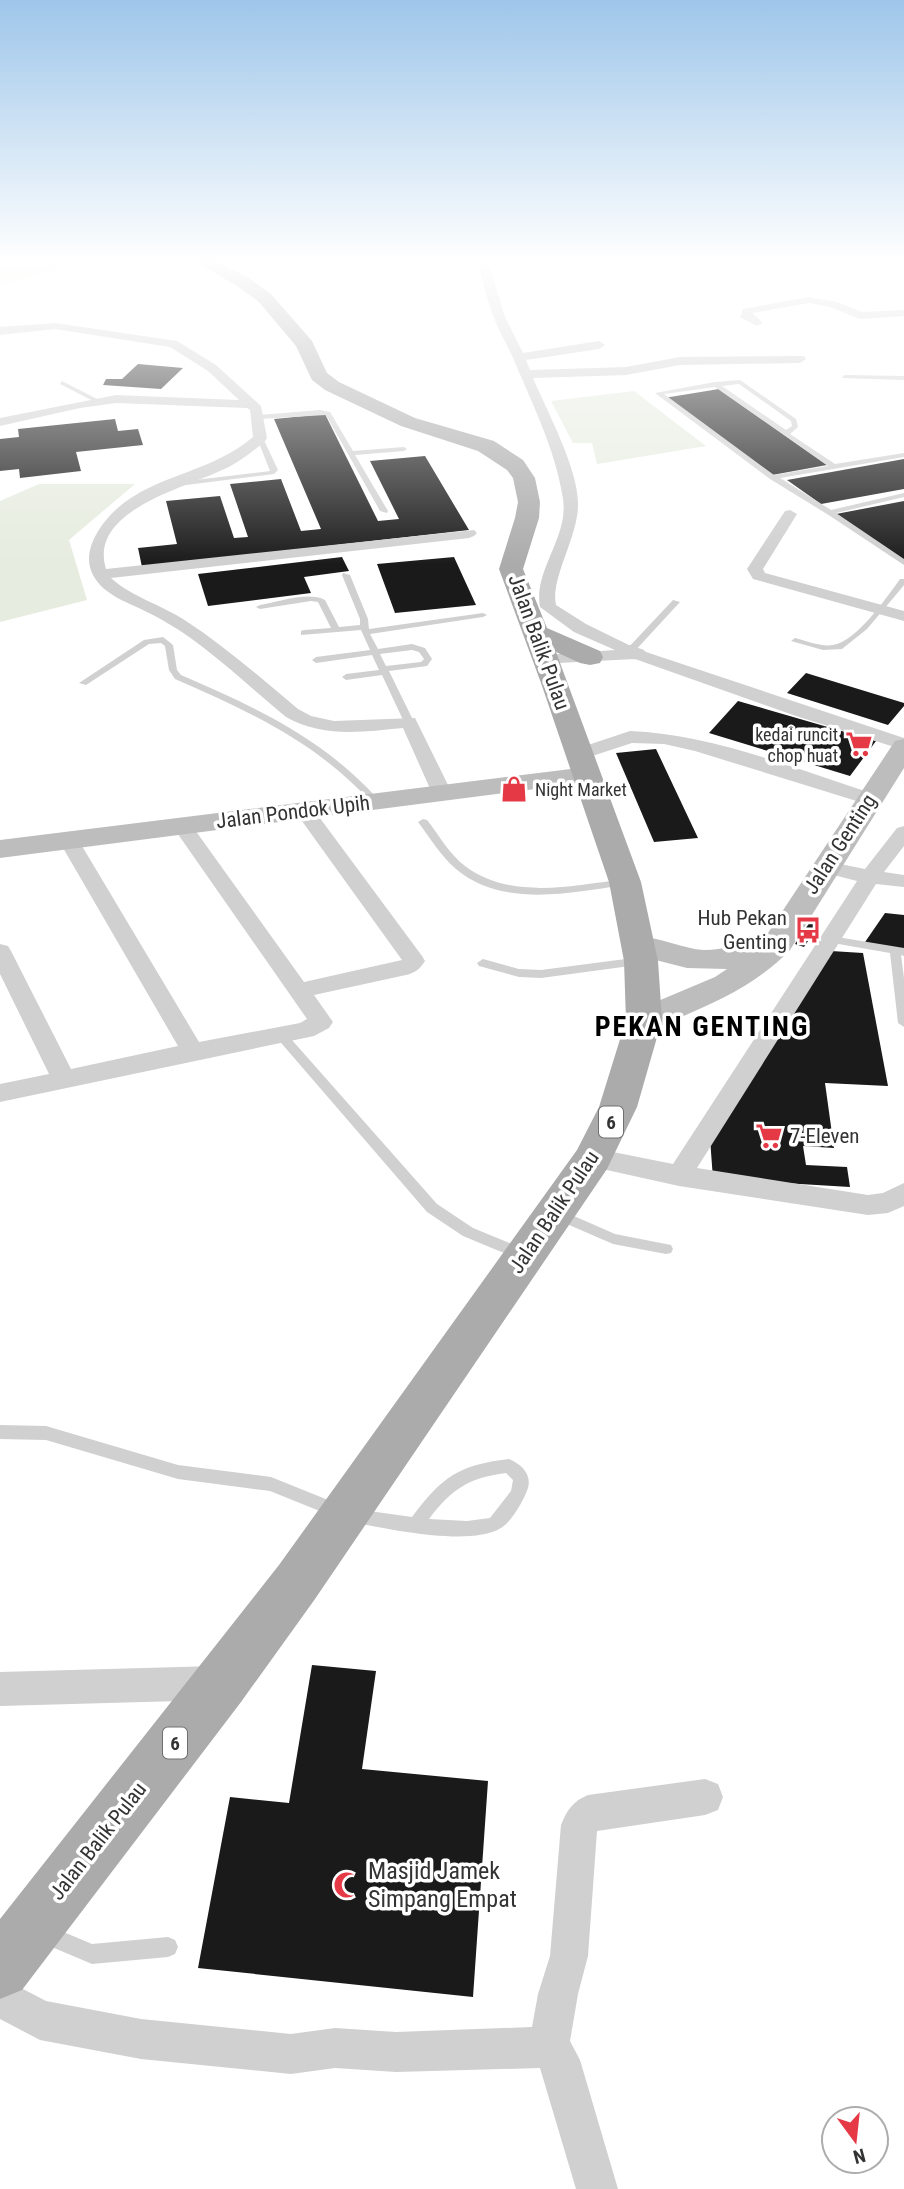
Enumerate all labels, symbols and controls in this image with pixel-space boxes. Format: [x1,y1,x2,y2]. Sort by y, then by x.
street label: Jalan Balik Pulau [503,571,575,713]
place label: kedai runcit chop huat [755,724,838,766]
supermarket icon: kedai runcit chop huat [844,729,874,759]
shop icon: Night Market [499,774,529,804]
place label: Night Market [535,779,627,800]
street label: Jalan Genting [799,790,881,898]
street label: Jalan Pondok Upih [215,791,371,833]
place label: Hub Pekan Genting [698,906,787,954]
bus stop icon: Hub Pekan Genting [793,915,823,945]
district label: PEKAN GENTING [595,1010,809,1043]
road number: 6 [599,1106,623,1138]
supermarket icon: 7-Eleven [754,1121,784,1151]
place label: 7-Eleven [790,1124,859,1148]
street label: Jalan Balik Pulau [504,1146,604,1278]
road number: 6 [163,1728,187,1758]
street label: Jalan Balik Pulau [45,1778,151,1904]
place label: Masjid Jamek Simpang Empat [368,1857,517,1913]
mosque icon: Masjid Jamek Simpang Empat [332,1870,362,1900]
north arrow [820,2105,890,2175]
text: N [851,2143,868,2169]

